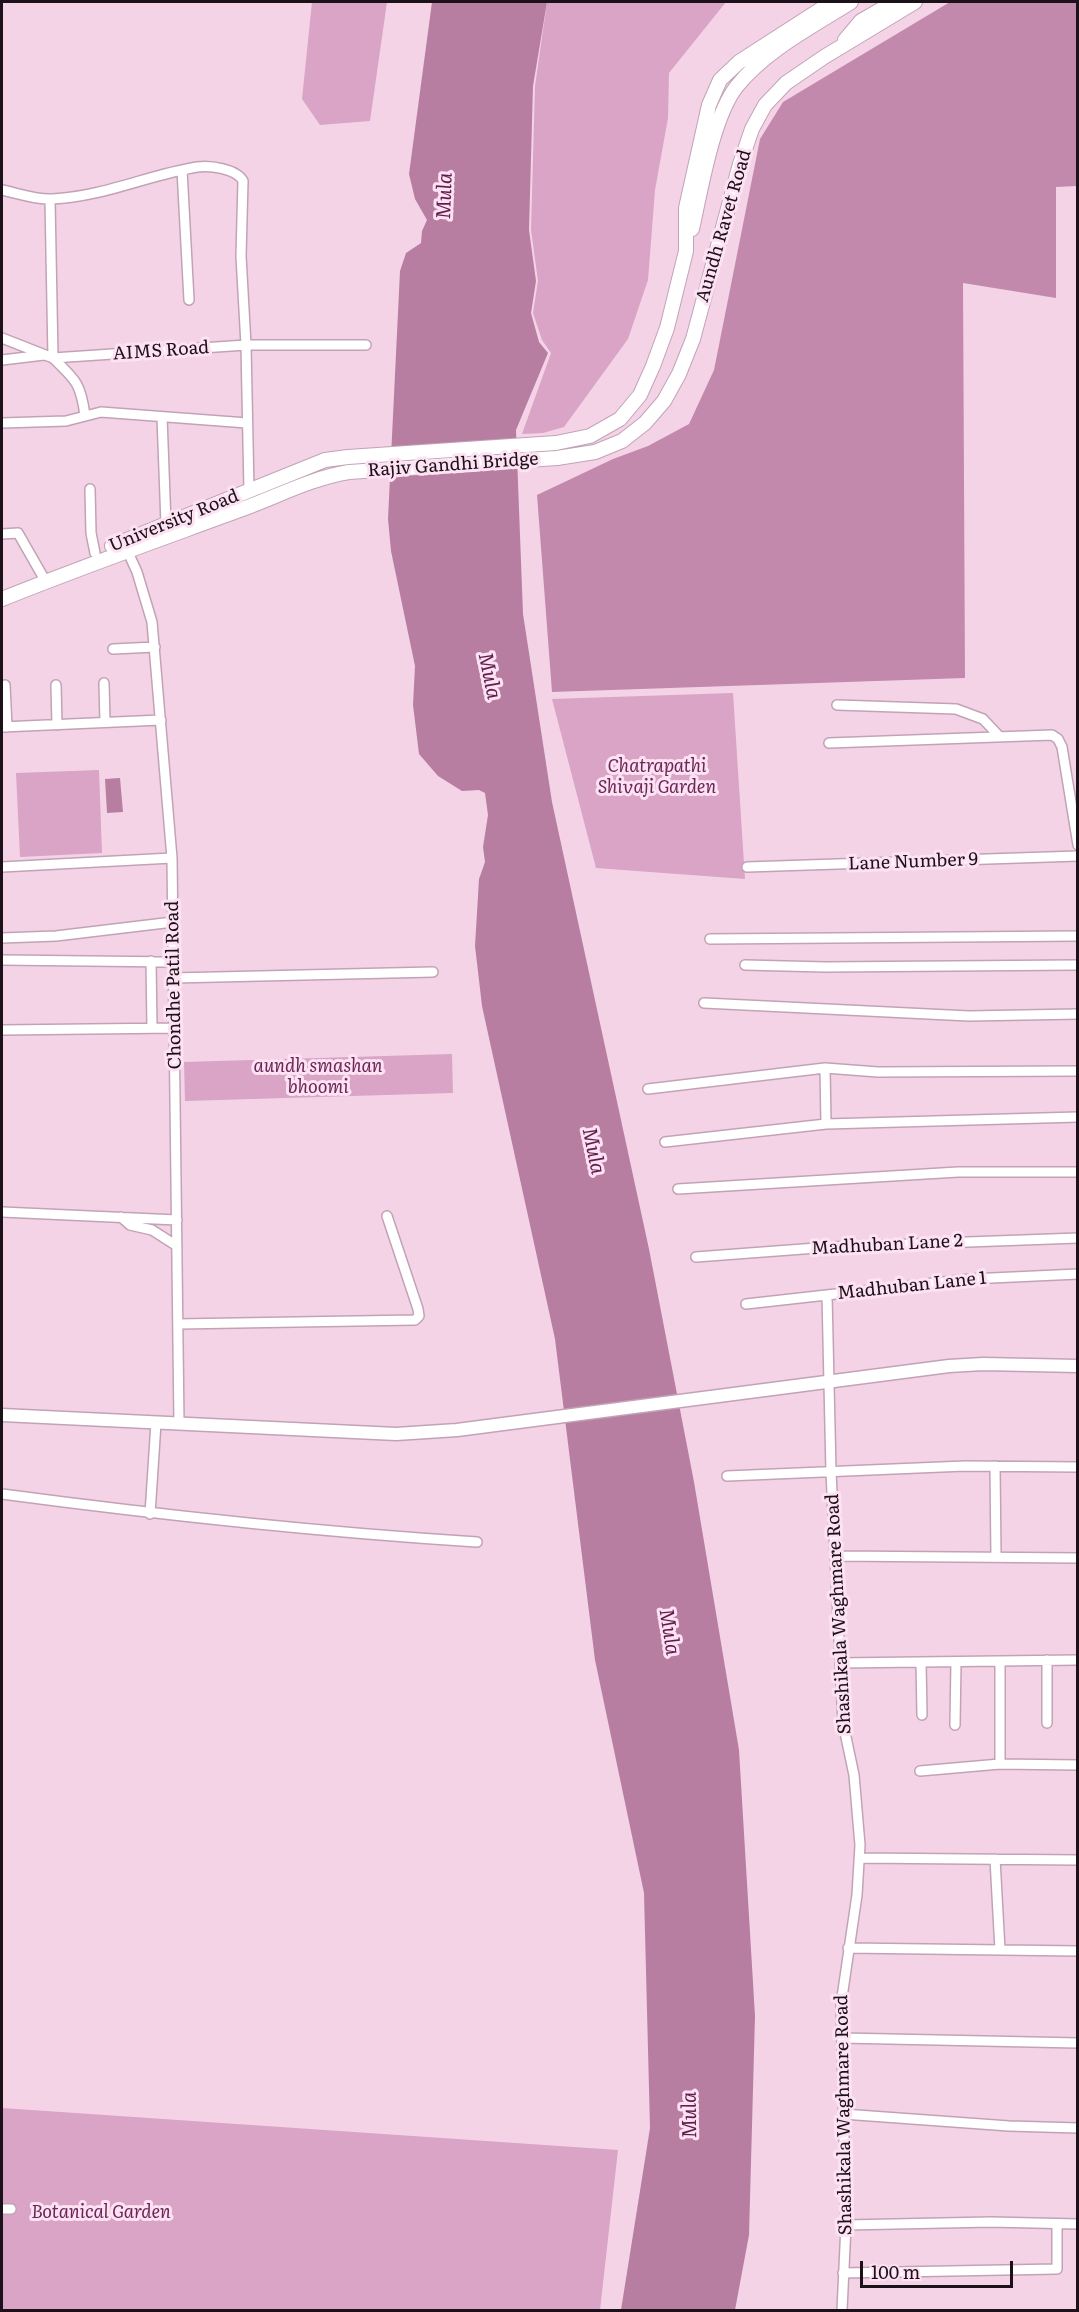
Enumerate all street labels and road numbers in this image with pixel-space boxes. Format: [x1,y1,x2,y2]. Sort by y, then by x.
street label: Aundh Ravet Road [692,147,756,305]
street label: AIMS Road [112,337,210,365]
street label: Rajiv Gandhi Bridge [367,448,539,482]
street label: University Road [106,485,242,557]
street label: Lane Number 9 [848,849,978,875]
street label: Chondhe Patil Road [162,900,186,1070]
street label: Madhuban Lane 2 [811,1230,963,1260]
street label: Madhuban Lane 1 [836,1267,988,1305]
street label: Shashikala Waghmare Road [822,1493,856,1735]
street label: Shashikala Waghmare Road [831,1994,857,2236]

